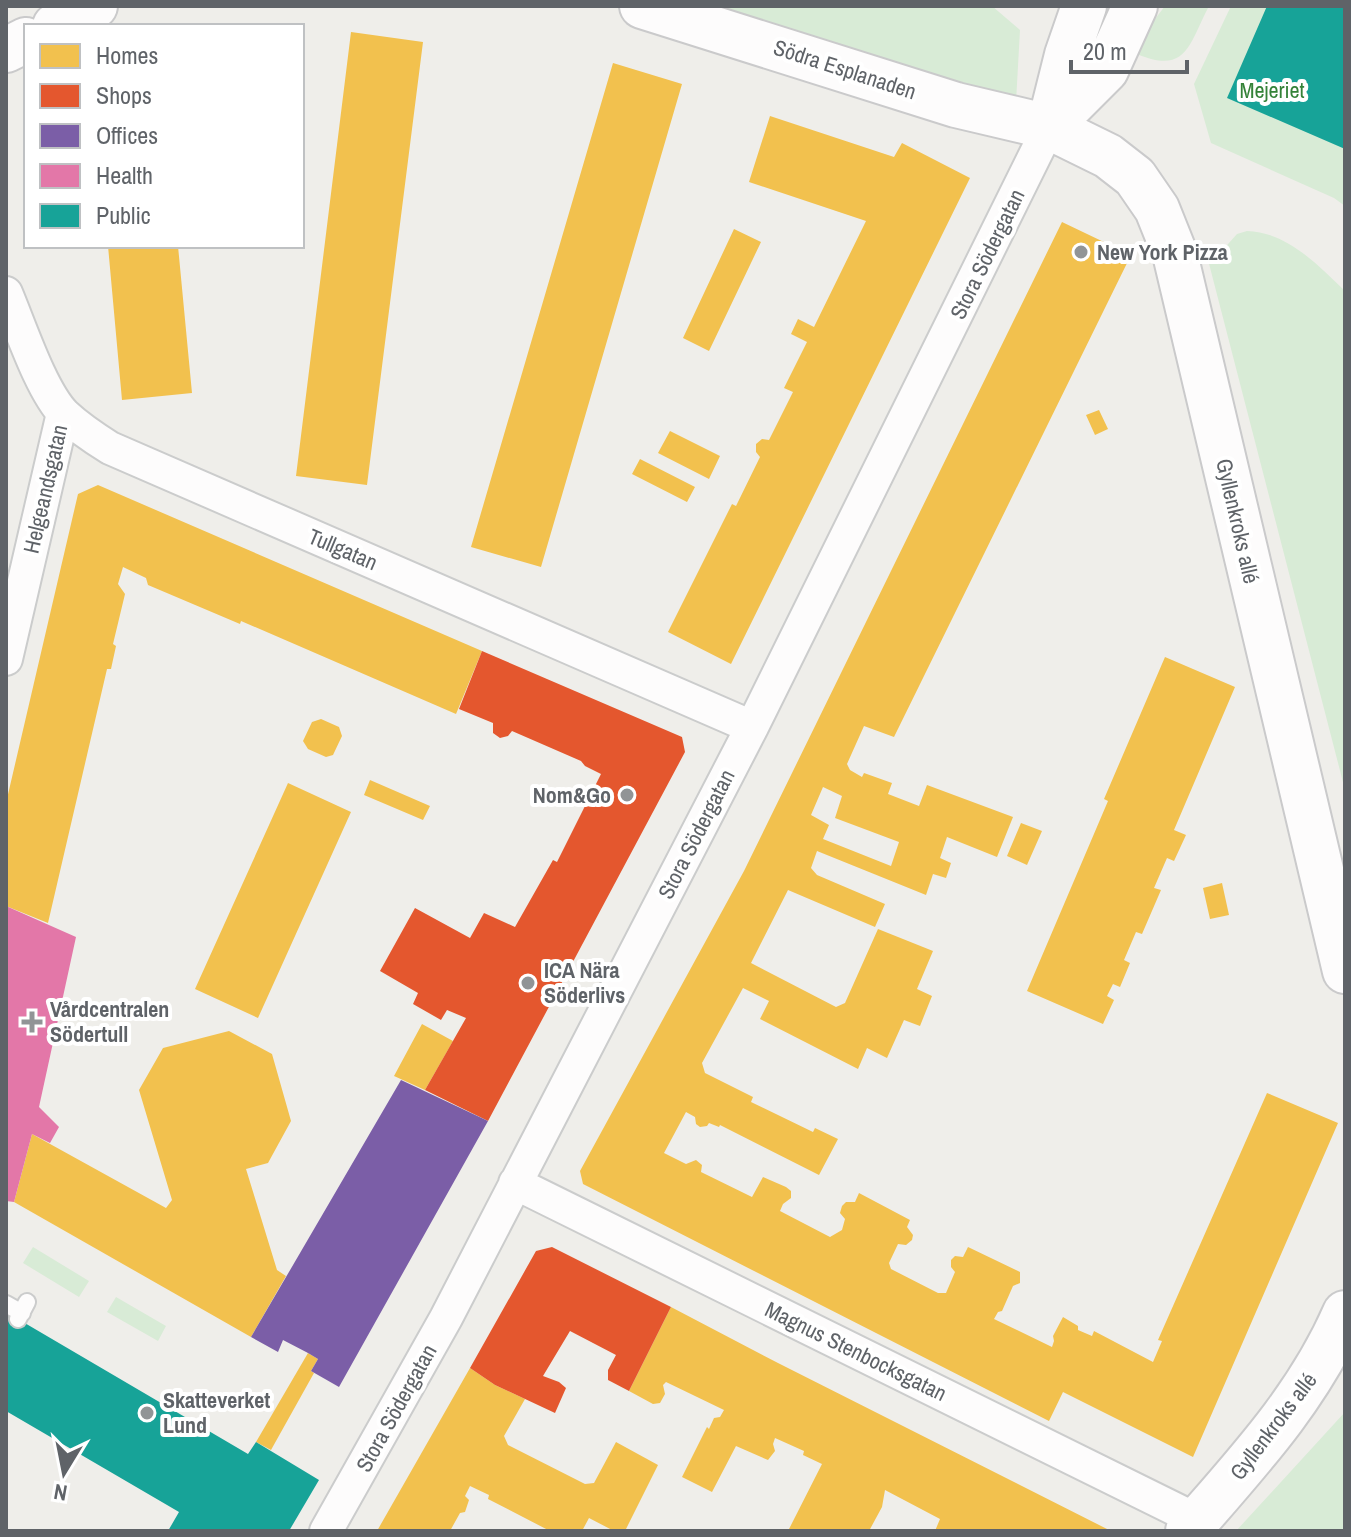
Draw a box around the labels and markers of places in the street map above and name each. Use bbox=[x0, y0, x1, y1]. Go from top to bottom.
place label: New York Pizza bbox=[1097, 237, 1228, 267]
marker: New York Pizza bbox=[1072, 243, 1090, 261]
place label: Nom&Go bbox=[533, 780, 611, 810]
marker: Nom&Go bbox=[618, 786, 636, 804]
place label: ICA Nära Söderlivs bbox=[544, 955, 625, 1010]
marker: ICA Nära Söderlivs bbox=[519, 974, 537, 992]
place label: Vårdcentralen Södertull bbox=[50, 994, 169, 1049]
marker: Vårdcentralen Södertull bbox=[21, 1011, 43, 1033]
place label: Skatteverket Lund bbox=[163, 1385, 270, 1440]
marker: Skatteverket Lund bbox=[138, 1404, 156, 1422]

